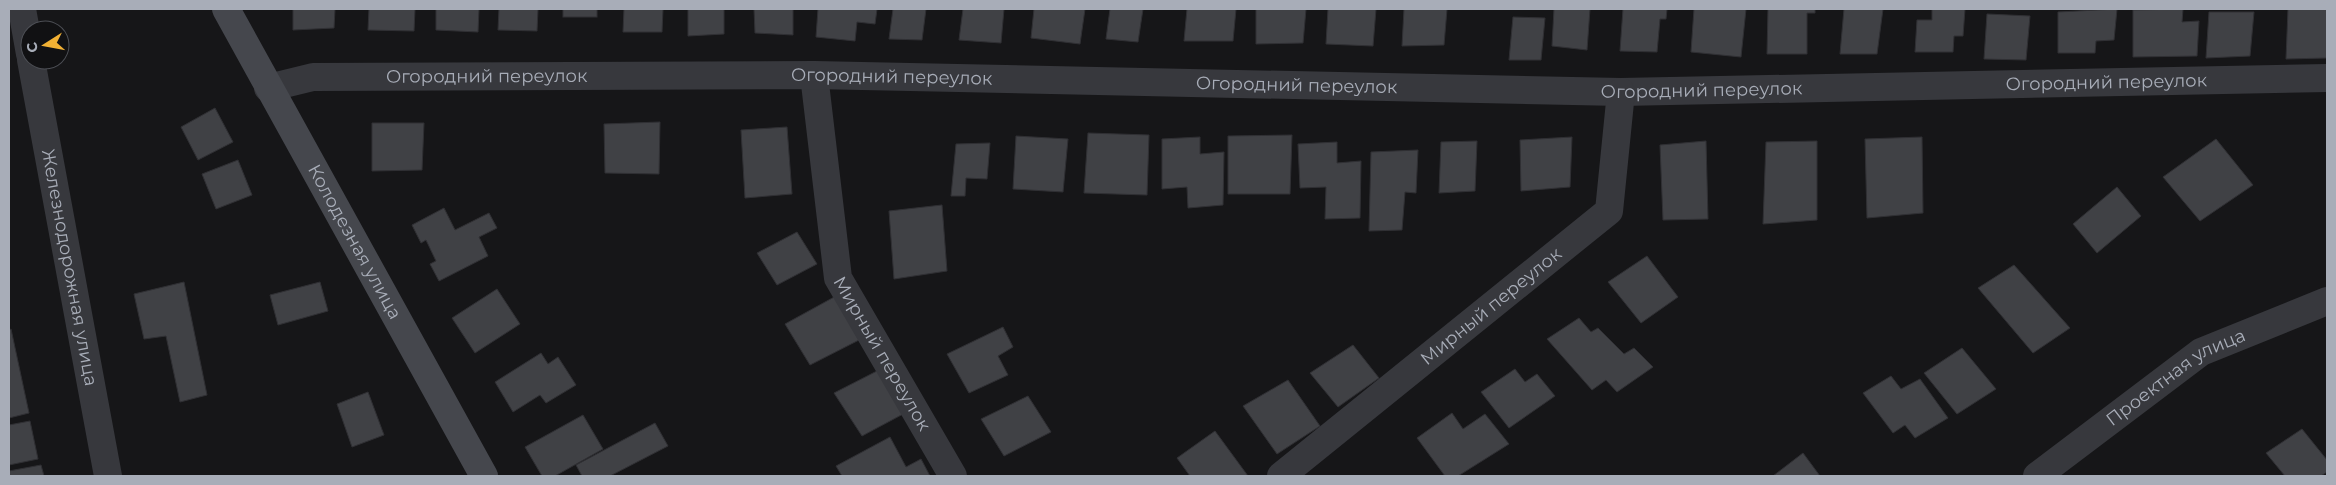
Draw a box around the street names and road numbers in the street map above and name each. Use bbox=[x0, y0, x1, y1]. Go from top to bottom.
street label: Огородний переулок bbox=[791, 64, 993, 90]
street label: Огородний переулок bbox=[386, 65, 588, 88]
street label: Огородний переулок bbox=[2005, 69, 2208, 95]
street label: Огородний переулок bbox=[1196, 72, 1398, 98]
street label: Огородний переулок bbox=[1600, 77, 1803, 103]
street label: Железнодорожная улица bbox=[37, 147, 102, 388]
street label: Колодезная улица bbox=[303, 161, 406, 323]
street label: Мирный переулок bbox=[1416, 242, 1566, 370]
street label: Мирный переулок bbox=[829, 273, 936, 435]
street label: Проектная улица bbox=[2102, 324, 2249, 431]

